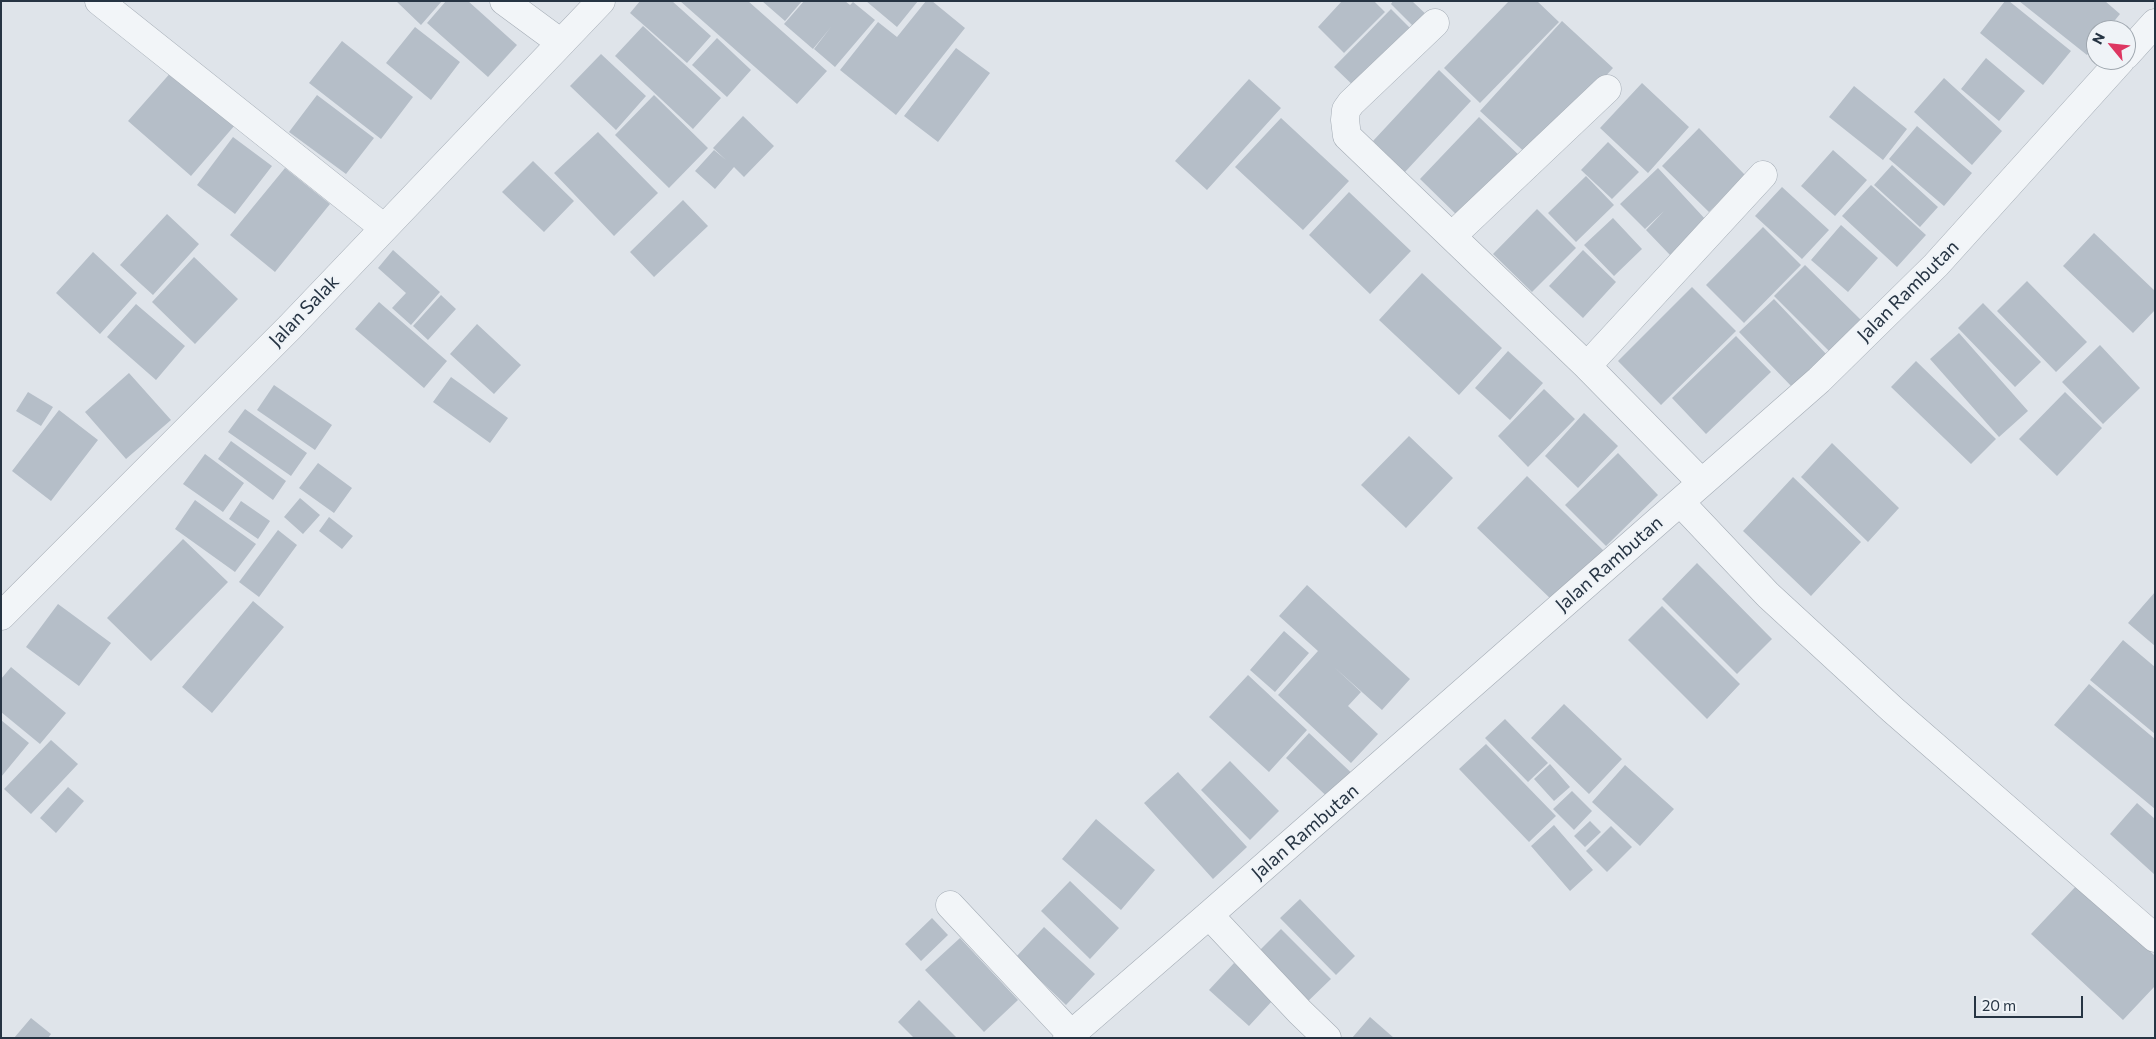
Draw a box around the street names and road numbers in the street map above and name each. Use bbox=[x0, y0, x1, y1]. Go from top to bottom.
street label: Jalan Rambutan bbox=[1852, 235, 1964, 347]
street label: Jalan Salak bbox=[264, 270, 344, 352]
street label: Jalan Rambutan bbox=[1551, 511, 1667, 617]
street label: Jalan Rambutan bbox=[1247, 779, 1363, 885]

